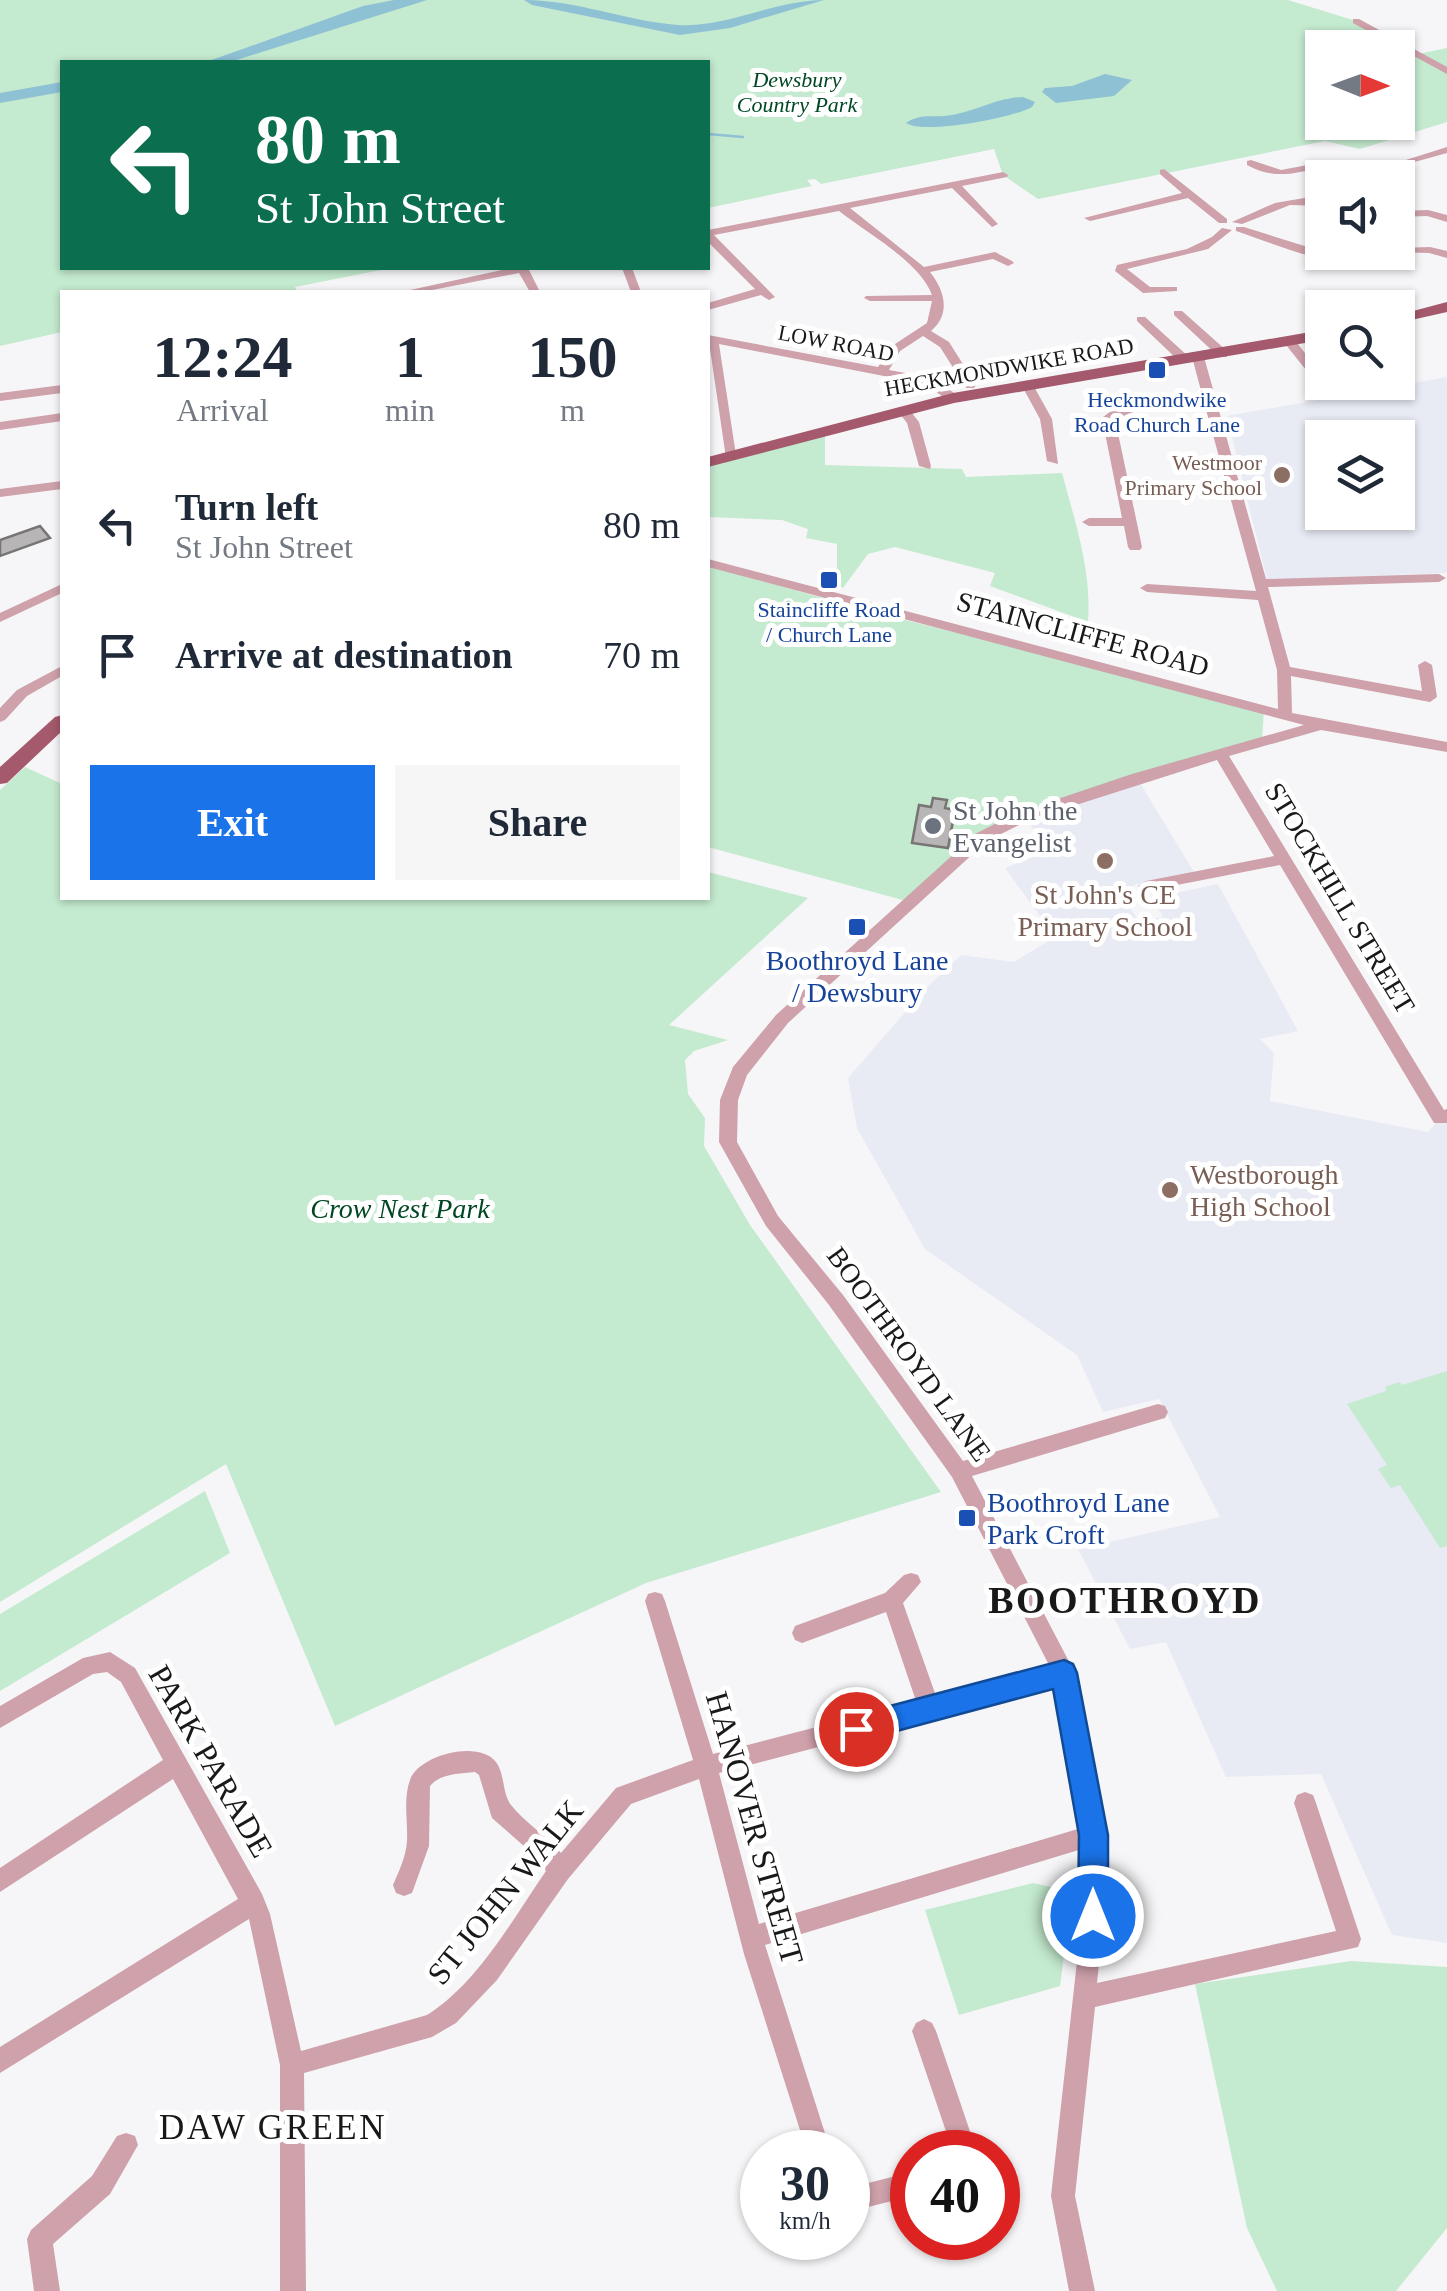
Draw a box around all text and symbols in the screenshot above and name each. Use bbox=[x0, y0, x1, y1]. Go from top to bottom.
north arrow bbox=[1305, 30, 1415, 140]
map controls bbox=[1305, 30, 1415, 530]
park label: Dewsbury Country Park bbox=[737, 67, 858, 117]
icon: left bbox=[90, 100, 220, 230]
text: 80 m bbox=[255, 101, 401, 178]
button: sound bbox=[1305, 160, 1415, 270]
text: St John Street bbox=[255, 183, 505, 233]
button: search bbox=[1305, 290, 1415, 400]
street label: LOW ROAD bbox=[776, 320, 896, 366]
text: 12:24 bbox=[153, 324, 293, 390]
text: 1 bbox=[395, 324, 425, 390]
text: 150 bbox=[527, 324, 617, 390]
street label: HECKMONDWIKE ROAD bbox=[883, 333, 1135, 401]
marker: Heckmondwike Road Church Lane bbox=[1146, 359, 1168, 381]
place label: Heckmondwike Road Church Lane bbox=[1074, 387, 1240, 437]
text: Arrival bbox=[176, 392, 269, 428]
text: min bbox=[385, 392, 435, 428]
text: m bbox=[560, 392, 585, 428]
button: layers bbox=[1305, 420, 1415, 530]
place label: Westmoor Primary School bbox=[1125, 450, 1263, 500]
marker: Westmoor Primary School bbox=[1271, 464, 1293, 486]
text: Turn left bbox=[175, 486, 318, 528]
icon: left bbox=[90, 498, 145, 553]
text: 80 m bbox=[603, 504, 680, 546]
text: St John Street bbox=[175, 529, 353, 565]
marker: Staincliffe Road / Church Lane bbox=[818, 569, 840, 591]
street label: STAINCLIFFE ROAD bbox=[953, 585, 1213, 683]
place label: Staincliffe Road / Church Lane bbox=[757, 597, 901, 647]
icon: arrive bbox=[90, 628, 145, 683]
text: Arrive at destination bbox=[175, 634, 513, 676]
text: 70 m bbox=[603, 634, 680, 676]
button: Exit bbox=[90, 765, 375, 880]
button: Share bbox=[395, 765, 680, 880]
street label: STOCKHILL STREET bbox=[1259, 777, 1421, 1019]
place label: St John the Evangelist bbox=[953, 795, 1077, 858]
marker: St John the Evangelist bbox=[922, 815, 944, 837]
marker: St John's CE Primary School bbox=[1094, 850, 1116, 872]
place label: St John's CE Primary School bbox=[1018, 879, 1193, 942]
marker: Boothroyd Lane / Dewsbury bbox=[846, 916, 868, 938]
place label: Boothroyd Lane / Dewsbury bbox=[766, 945, 948, 1008]
place label: Westborough High School bbox=[1190, 1159, 1339, 1222]
marker: Westborough High School bbox=[1159, 1179, 1181, 1201]
park label: Crow Nest Park bbox=[310, 1193, 490, 1224]
street label: BOOTHROYD LANE bbox=[821, 1241, 997, 1467]
place label: Boothroyd Lane Park Croft bbox=[987, 1487, 1170, 1550]
marker: Boothroyd Lane Park Croft bbox=[956, 1507, 978, 1529]
district label: BOOTHROYD bbox=[988, 1579, 1262, 1621]
street label: PARK PARADE bbox=[142, 1659, 280, 1863]
pin bbox=[814, 1687, 899, 1772]
street label: HANOVER STREET bbox=[699, 1688, 811, 1969]
icon: arrive bbox=[829, 1702, 884, 1757]
street label: ST JOHN WALK bbox=[420, 1793, 590, 1991]
position arrow bbox=[1041, 1864, 1145, 1968]
district label: DAW GREEN bbox=[159, 2108, 387, 2147]
speed limit sign: 40 bbox=[890, 2130, 1020, 2260]
text: 30 bbox=[780, 2155, 830, 2211]
text: km/h bbox=[779, 2207, 831, 2234]

